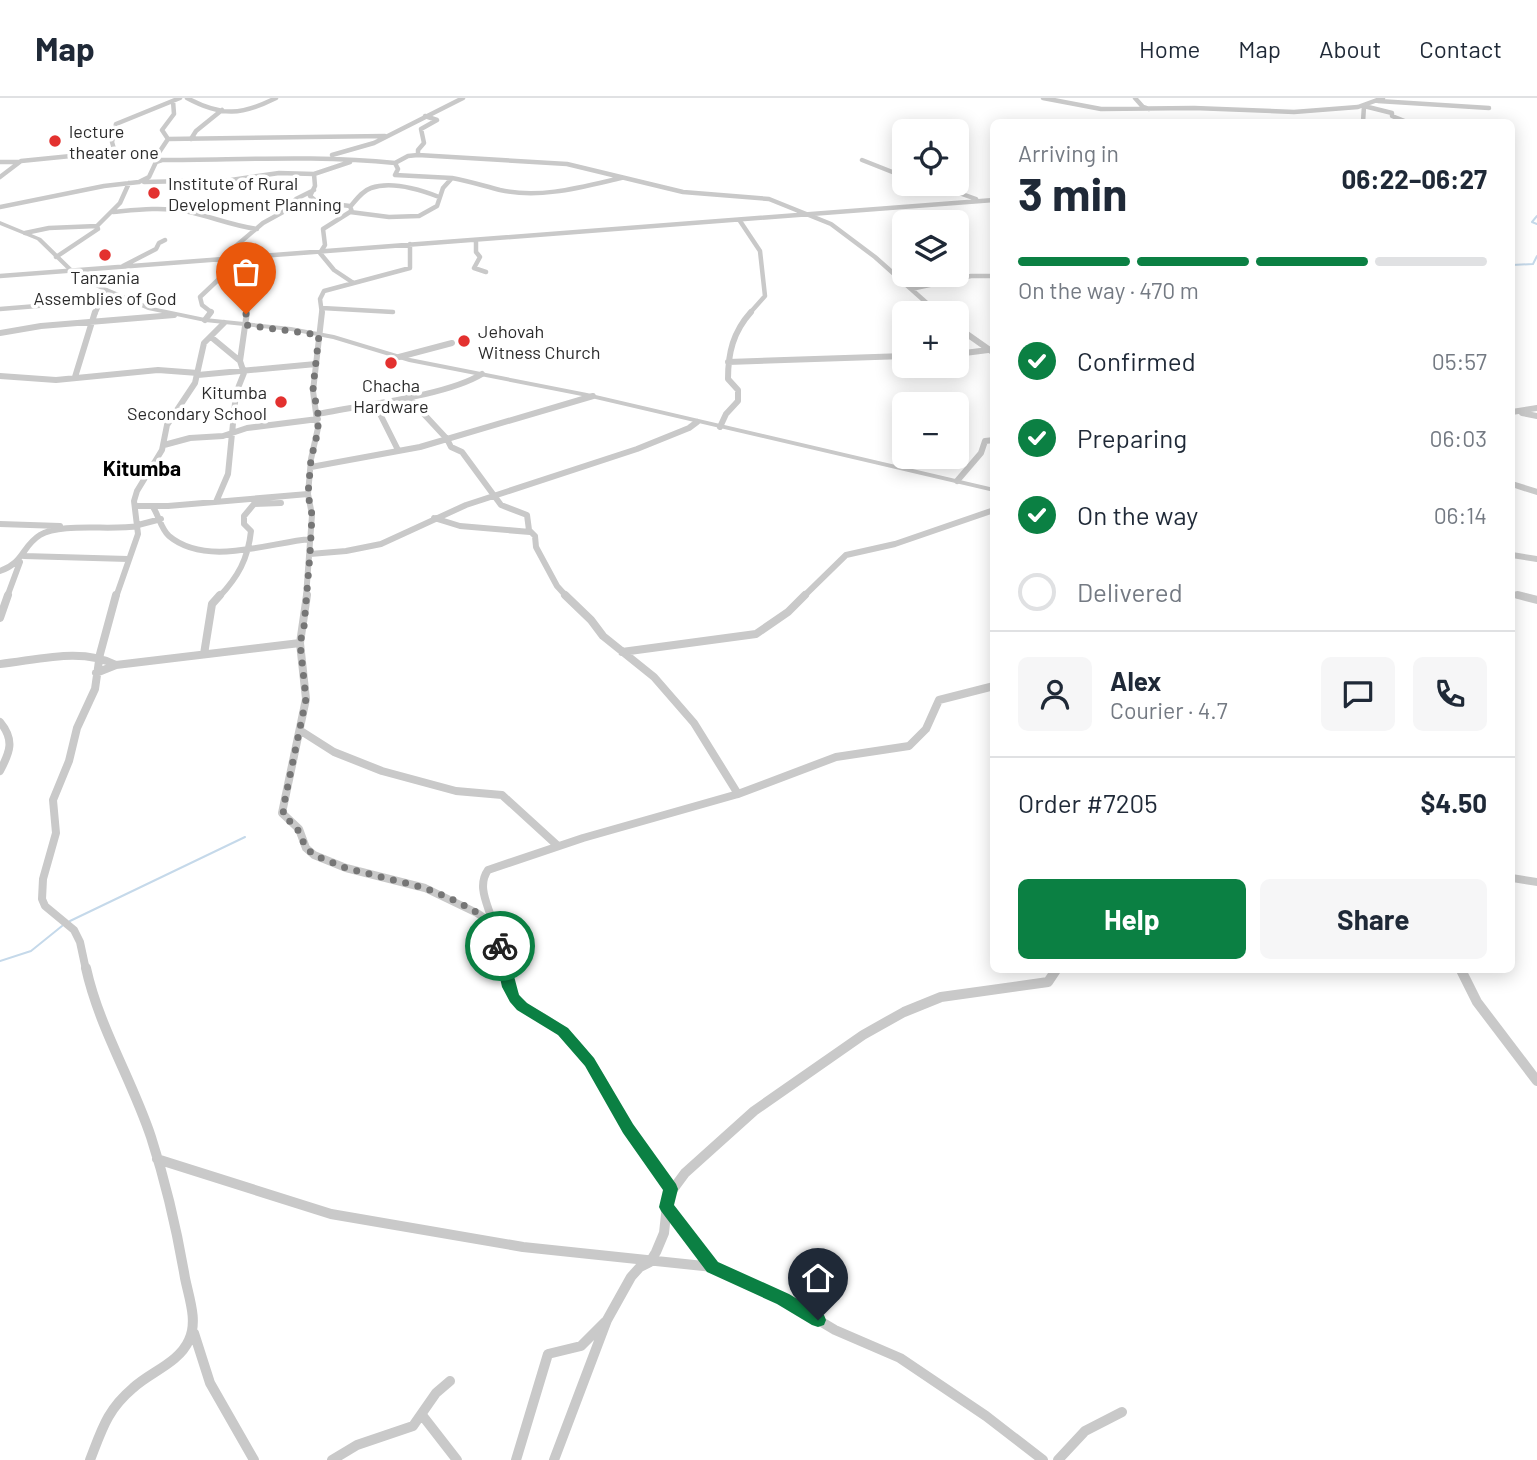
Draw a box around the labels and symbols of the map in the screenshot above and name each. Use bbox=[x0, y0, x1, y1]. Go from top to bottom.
place label: lecture theater one bbox=[69, 120, 159, 163]
marker: lecture theater one bbox=[47, 133, 63, 149]
place label: Institute of Rural Development Planning bbox=[168, 172, 342, 215]
marker: Institute of Rural Development Planning bbox=[146, 185, 162, 201]
pin bbox=[216, 242, 276, 314]
marker: Tanzania Assemblies of God bbox=[97, 247, 113, 263]
place label: Tanzania Assemblies of God bbox=[33, 266, 177, 309]
place label: Jehovah Witness Church bbox=[478, 320, 600, 363]
marker: Jehovah Witness Church bbox=[456, 333, 472, 349]
marker: Chacha Hardware bbox=[383, 355, 399, 371]
place label: Chacha Hardware bbox=[353, 374, 429, 417]
place label: Kitumba Secondary School bbox=[127, 381, 267, 424]
marker: Kitumba Secondary School bbox=[273, 394, 289, 410]
district label: Kitumba bbox=[103, 455, 181, 480]
courier bbox=[465, 911, 535, 981]
pin bbox=[788, 1248, 848, 1320]

